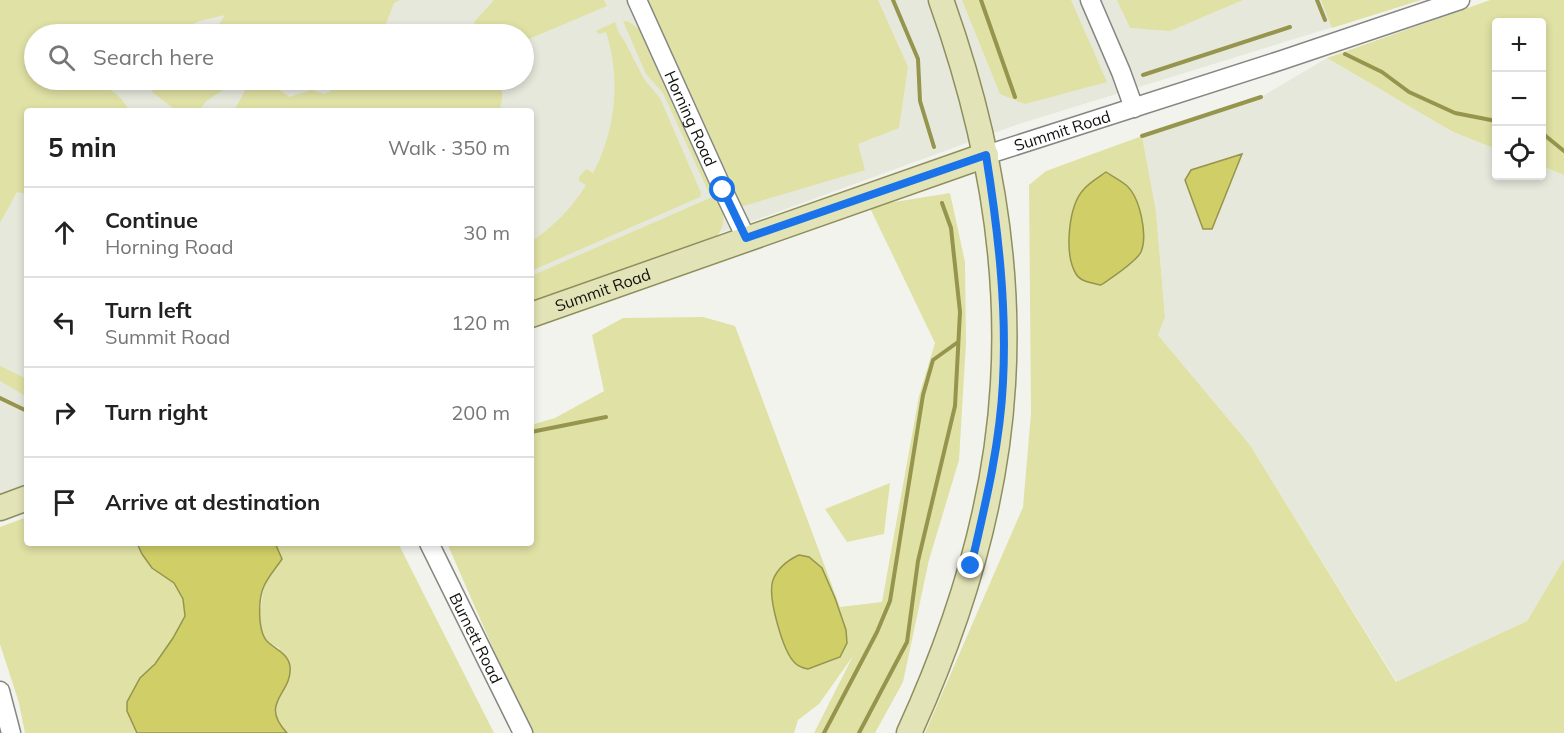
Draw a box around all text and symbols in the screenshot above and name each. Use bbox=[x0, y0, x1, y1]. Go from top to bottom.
map controls bbox=[1492, 18, 1546, 180]
button: + bbox=[1492, 18, 1546, 72]
search box bbox=[24, 24, 534, 90]
icon: search bbox=[45, 41, 78, 74]
text: Search here bbox=[93, 43, 214, 71]
street label: Horning Road bbox=[660, 67, 721, 169]
button: − bbox=[1492, 72, 1546, 126]
street label: Summit Road bbox=[1011, 106, 1113, 155]
button: locate bbox=[1492, 126, 1546, 180]
text: 5 min bbox=[48, 131, 117, 164]
text: Walk · 350 m bbox=[388, 135, 510, 160]
route start bbox=[709, 176, 735, 202]
text: Continue bbox=[105, 206, 198, 234]
icon: ahead bbox=[48, 216, 81, 249]
text: 30 m bbox=[463, 220, 510, 245]
text: Horning Road bbox=[105, 234, 234, 259]
street label: Summit Road bbox=[552, 264, 653, 316]
text: Turn left bbox=[105, 296, 192, 324]
icon: left bbox=[48, 306, 81, 339]
text: 120 m bbox=[451, 310, 510, 335]
text: Summit Road bbox=[105, 324, 230, 349]
icon: right bbox=[48, 396, 81, 429]
text: Turn right bbox=[105, 398, 208, 426]
text: 200 m bbox=[451, 400, 510, 425]
icon: arrive bbox=[48, 486, 81, 519]
text: Arrive at destination bbox=[105, 488, 320, 516]
route end bbox=[957, 552, 983, 578]
street label: Burnett Road bbox=[445, 589, 507, 687]

